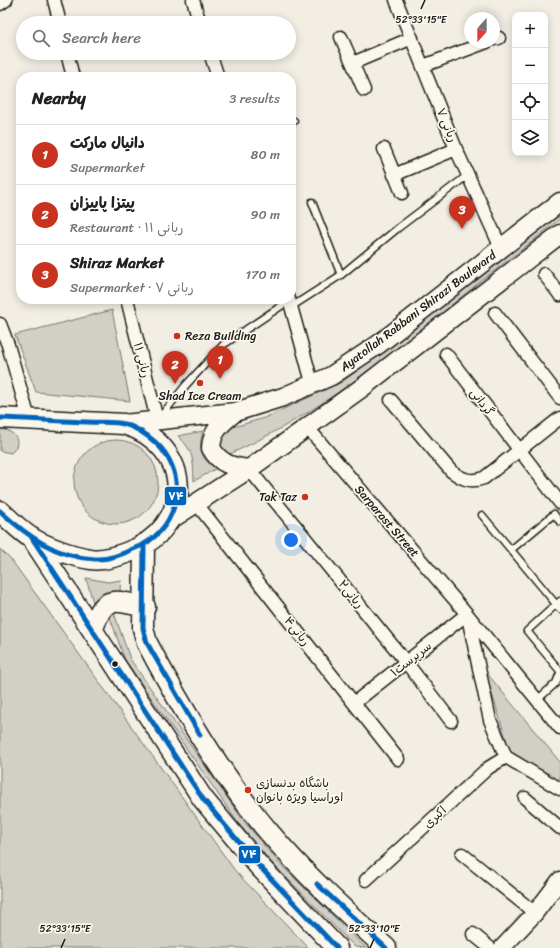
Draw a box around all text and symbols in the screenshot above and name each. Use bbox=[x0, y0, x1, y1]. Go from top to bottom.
text: 52°33'15"E bbox=[396, 11, 448, 29]
north arrow bbox=[464, 12, 500, 48]
map controls bbox=[512, 12, 548, 156]
button: + bbox=[512, 12, 548, 48]
search box bbox=[16, 16, 296, 60]
text: Search here bbox=[62, 25, 141, 51]
icon: search bbox=[30, 27, 52, 49]
button: − bbox=[512, 48, 548, 84]
text: Nearby bbox=[32, 83, 86, 113]
button: locate bbox=[512, 84, 548, 120]
text: 3 results bbox=[229, 87, 280, 110]
street label: ربانی ۷ bbox=[430, 104, 464, 146]
button: layers bbox=[512, 120, 548, 156]
text: دانیال مارکت bbox=[70, 130, 145, 156]
text: 1 bbox=[42, 143, 48, 166]
text: 80 m bbox=[251, 143, 280, 166]
text: Supermarket bbox=[70, 156, 145, 179]
text: پیتزا پاییزان bbox=[70, 190, 135, 216]
pin: 3 bbox=[449, 196, 475, 229]
text: 2 bbox=[41, 203, 49, 226]
text: 90 m bbox=[250, 203, 280, 226]
text: Restaurant · ربانی ۱۱ bbox=[70, 216, 183, 239]
street label: Ayatollah Rabbani Shirazi Boulevard bbox=[334, 244, 502, 378]
text: Shiraz Market bbox=[70, 250, 164, 276]
text: 3 bbox=[41, 263, 49, 286]
text: 170 m bbox=[245, 263, 280, 286]
text: Supermarket · ربانی ۷ bbox=[70, 276, 194, 299]
place label: Reza Building bbox=[185, 325, 256, 347]
marker: Reza Building bbox=[172, 331, 182, 341]
street label: ربانی ۱۱ bbox=[127, 340, 157, 380]
pin: 1 bbox=[207, 346, 233, 379]
pin: 2 bbox=[162, 351, 188, 384]
marker: Shad Ice Cream bbox=[195, 378, 205, 388]
street label: گردانی bbox=[464, 383, 500, 421]
place label: Shad Ice Cream bbox=[159, 385, 241, 407]
street label: Sarparast Street bbox=[349, 480, 425, 562]
line badge: ۷۴ bbox=[164, 486, 187, 506]
place label: Tak Taz bbox=[259, 486, 297, 508]
text: ۷۴ bbox=[168, 487, 184, 506]
marker: Tak Taz bbox=[300, 492, 310, 502]
your location bbox=[281, 530, 301, 550]
street label: ربانی۲ bbox=[332, 575, 370, 613]
street label: ربانی۴ bbox=[278, 611, 316, 651]
street label: سرپرست۱ bbox=[385, 636, 437, 682]
unlabelled marker bbox=[110, 659, 120, 669]
place label: باشگاه بدنسازی اوراسیا ویژه بانوان bbox=[256, 772, 343, 808]
marker: باشگاه بدنسازی اوراسیا ویژه بانوان bbox=[243, 785, 253, 795]
street label: اکبری bbox=[418, 800, 452, 834]
line badge: ۷۴ bbox=[238, 845, 261, 864]
text: ۷۴ bbox=[241, 845, 257, 864]
text: 52°33'15"E bbox=[40, 920, 92, 938]
text: 52°33'10"E bbox=[348, 920, 401, 938]

